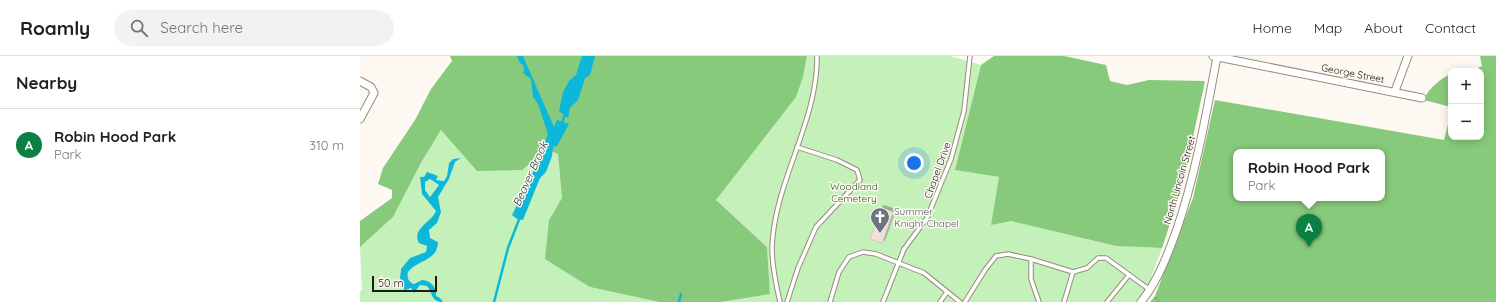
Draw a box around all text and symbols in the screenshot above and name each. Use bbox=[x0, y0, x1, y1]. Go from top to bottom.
search box bbox=[114, 10, 394, 46]
text: Roamly bbox=[20, 16, 90, 40]
icon: search bbox=[128, 17, 150, 39]
text: Search here bbox=[160, 18, 243, 37]
text: Home bbox=[1253, 19, 1292, 37]
text: Map bbox=[1314, 19, 1342, 37]
text: About bbox=[1364, 19, 1403, 37]
text: Contact bbox=[1425, 19, 1476, 37]
street label: George Street bbox=[1320, 61, 1386, 86]
map controls bbox=[1448, 68, 1484, 140]
button: + bbox=[1448, 68, 1484, 104]
text: Nearby bbox=[16, 72, 77, 93]
button: − bbox=[1448, 104, 1484, 140]
text: Robin Hood Park bbox=[54, 127, 176, 146]
street label: North Lincoln Street bbox=[1161, 134, 1199, 226]
text: A bbox=[25, 137, 33, 153]
text: 310 m bbox=[309, 137, 344, 153]
water label: Beaver Brook bbox=[509, 138, 551, 209]
street label: Chapel Drive bbox=[921, 140, 954, 200]
text: Park bbox=[54, 146, 82, 162]
popup bbox=[1233, 149, 1385, 201]
your location bbox=[904, 153, 924, 173]
text: Robin Hood Park bbox=[1248, 158, 1370, 177]
text: Park bbox=[1248, 177, 1275, 193]
park label: Woodland Cemetery bbox=[830, 180, 878, 205]
place label: Summer Knight Chapel bbox=[894, 205, 959, 230]
church icon: Summer Knight Chapel bbox=[869, 206, 891, 234]
pin: A bbox=[1296, 214, 1322, 247]
scale bar bbox=[372, 274, 437, 293]
text: 50 m bbox=[378, 276, 404, 290]

